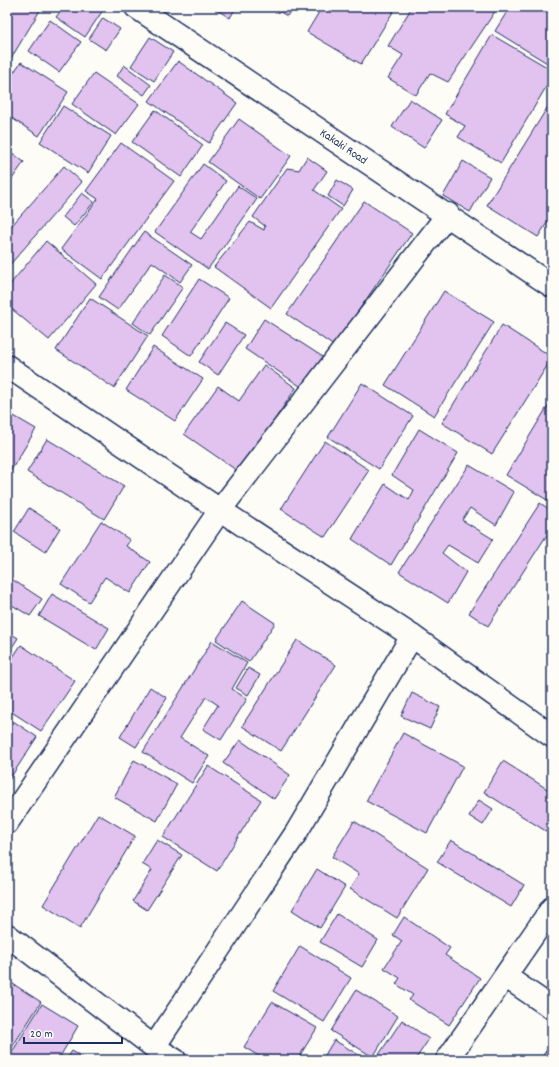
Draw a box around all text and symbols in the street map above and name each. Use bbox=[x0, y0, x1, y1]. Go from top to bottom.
street label: Kakaki Road bbox=[316, 125, 370, 169]
scale bar bbox=[24, 1019, 122, 1045]
text: 20 m bbox=[30, 1026, 53, 1043]

